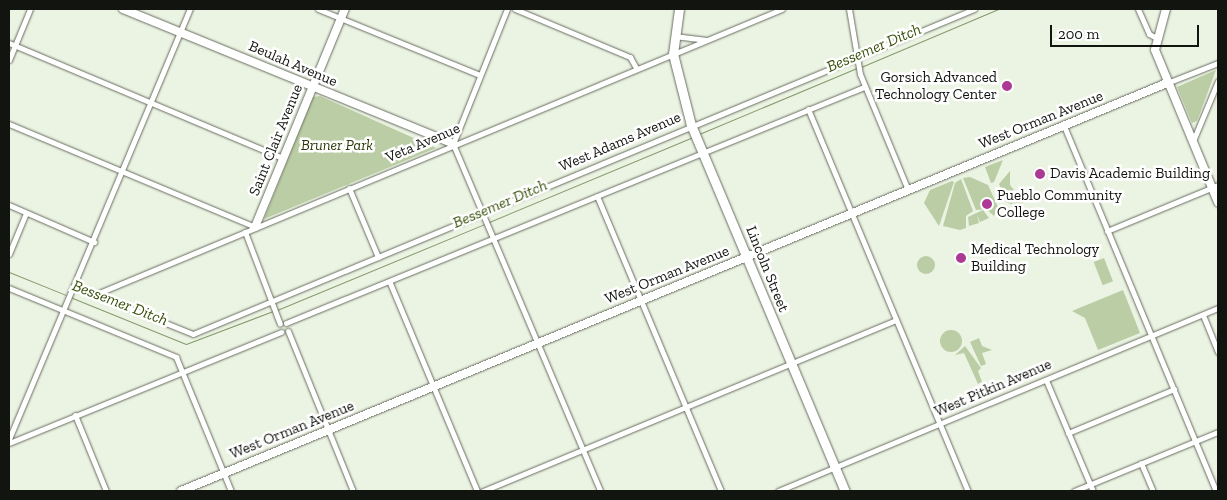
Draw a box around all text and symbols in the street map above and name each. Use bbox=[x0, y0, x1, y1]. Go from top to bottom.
scale bar bbox=[1052, 15, 1201, 47]
water label: Bessemer Ditch bbox=[824, 19, 924, 77]
text: 200 m bbox=[1058, 25, 1099, 43]
street label: Beulah Avenue bbox=[246, 37, 340, 91]
place label: Gorsich Advanced Technology Center bbox=[875, 68, 997, 103]
marker: Gorsich Advanced Technology Center bbox=[1001, 80, 1013, 92]
street label: Saint Clair Avenue bbox=[245, 81, 307, 199]
street label: West Orman Avenue bbox=[976, 87, 1106, 153]
street label: West Adams Avenue bbox=[556, 108, 684, 176]
street label: Veta Avenue bbox=[383, 119, 463, 167]
park label: Bruner Park bbox=[301, 137, 373, 155]
place label: Davis Academic Building bbox=[1050, 165, 1211, 183]
marker: Davis Academic Building bbox=[1034, 168, 1046, 180]
water label: Bessemer Ditch bbox=[450, 175, 550, 233]
place label: Pueblo Community College bbox=[997, 186, 1122, 221]
marker: Pueblo Community College bbox=[981, 198, 993, 210]
street label: Lincoln Street bbox=[742, 223, 792, 315]
place label: Medical Technology Building bbox=[971, 240, 1100, 275]
street label: West Orman Avenue bbox=[602, 242, 732, 308]
marker: Medical Technology Building bbox=[955, 252, 967, 264]
water label: Bessemer Ditch bbox=[69, 276, 171, 330]
street label: West Pitkin Avenue bbox=[932, 355, 1054, 421]
street label: West Orman Avenue bbox=[227, 397, 357, 463]

